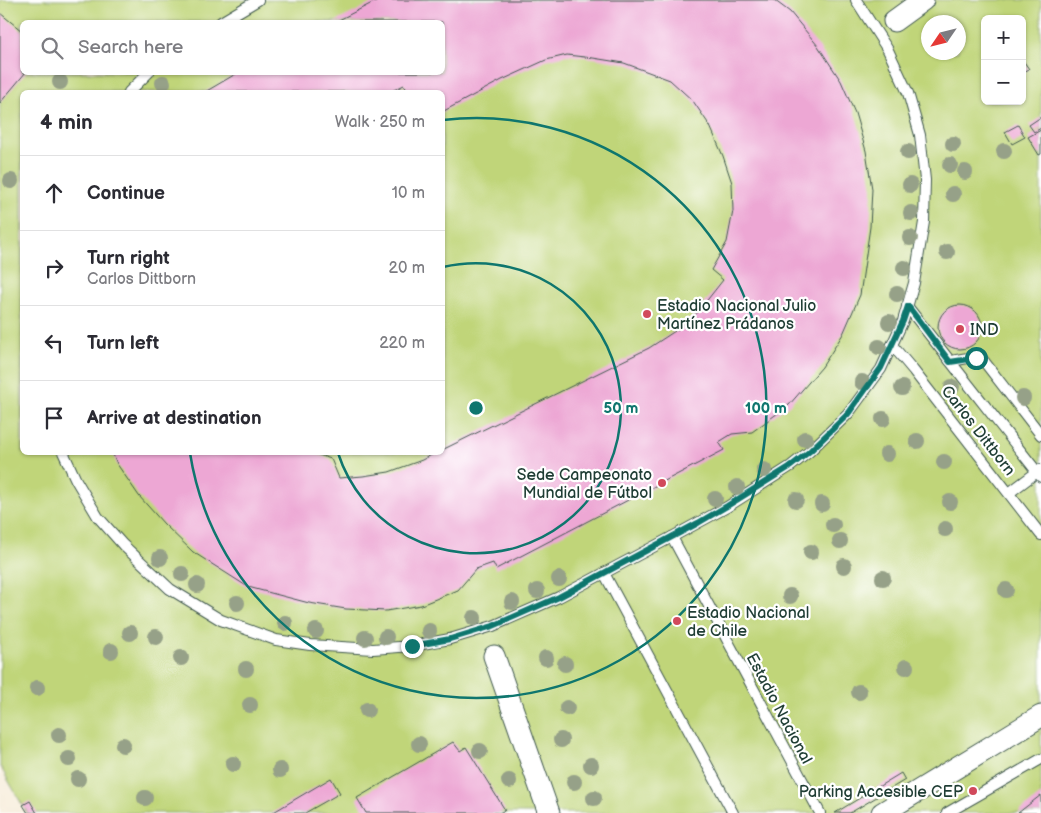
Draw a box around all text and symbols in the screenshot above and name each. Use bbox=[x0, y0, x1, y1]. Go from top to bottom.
north arrow bbox=[921, 15, 966, 60]
map controls bbox=[981, 15, 1026, 105]
button: + bbox=[981, 15, 1026, 60]
search box bbox=[20, 20, 445, 75]
icon: search bbox=[38, 34, 66, 62]
text: Search here bbox=[78, 36, 183, 59]
button: − bbox=[981, 60, 1026, 105]
text: 4 min bbox=[40, 110, 93, 135]
text: Walk · 250 m bbox=[335, 113, 425, 132]
icon: ahead bbox=[40, 179, 68, 207]
text: Continue bbox=[87, 182, 165, 205]
text: 10 m bbox=[392, 184, 425, 203]
text: Turn right bbox=[87, 247, 170, 270]
icon: right bbox=[40, 254, 68, 282]
text: 20 m bbox=[389, 259, 425, 278]
text: Carlos Dittborn bbox=[87, 270, 196, 289]
place label: Estadio Nacional Julio Martínez Prádanos bbox=[657, 297, 816, 334]
marker: Estadio Nacional Julio Martínez Prádanos bbox=[641, 308, 653, 320]
place label: IND bbox=[970, 321, 999, 340]
marker: IND bbox=[954, 323, 966, 335]
icon: left bbox=[40, 329, 68, 357]
text: Turn left bbox=[87, 332, 159, 355]
text: 220 m bbox=[379, 334, 425, 353]
route start bbox=[965, 347, 988, 370]
street label: Carlos Dittborn bbox=[937, 382, 1019, 480]
centre of rings bbox=[467, 399, 485, 417]
text: 50 m bbox=[604, 399, 639, 418]
text: 100 m bbox=[745, 399, 787, 418]
icon: arrive bbox=[40, 404, 68, 432]
text: Arrive at destination bbox=[87, 407, 262, 430]
place label: Sede Campeonato Mundial de Fútbol bbox=[517, 466, 652, 503]
marker: Sede Campeonato Mundial de Fútbol bbox=[656, 477, 668, 489]
place label: Estadio Nacional de Chile bbox=[687, 604, 809, 641]
marker: Estadio Nacional de Chile bbox=[671, 615, 683, 627]
route end bbox=[401, 635, 424, 658]
street label: Estadio Nacional bbox=[742, 650, 816, 767]
place label: Parking Accesible CEP bbox=[799, 783, 963, 802]
marker: Parking Accesible CEP bbox=[967, 785, 979, 797]

